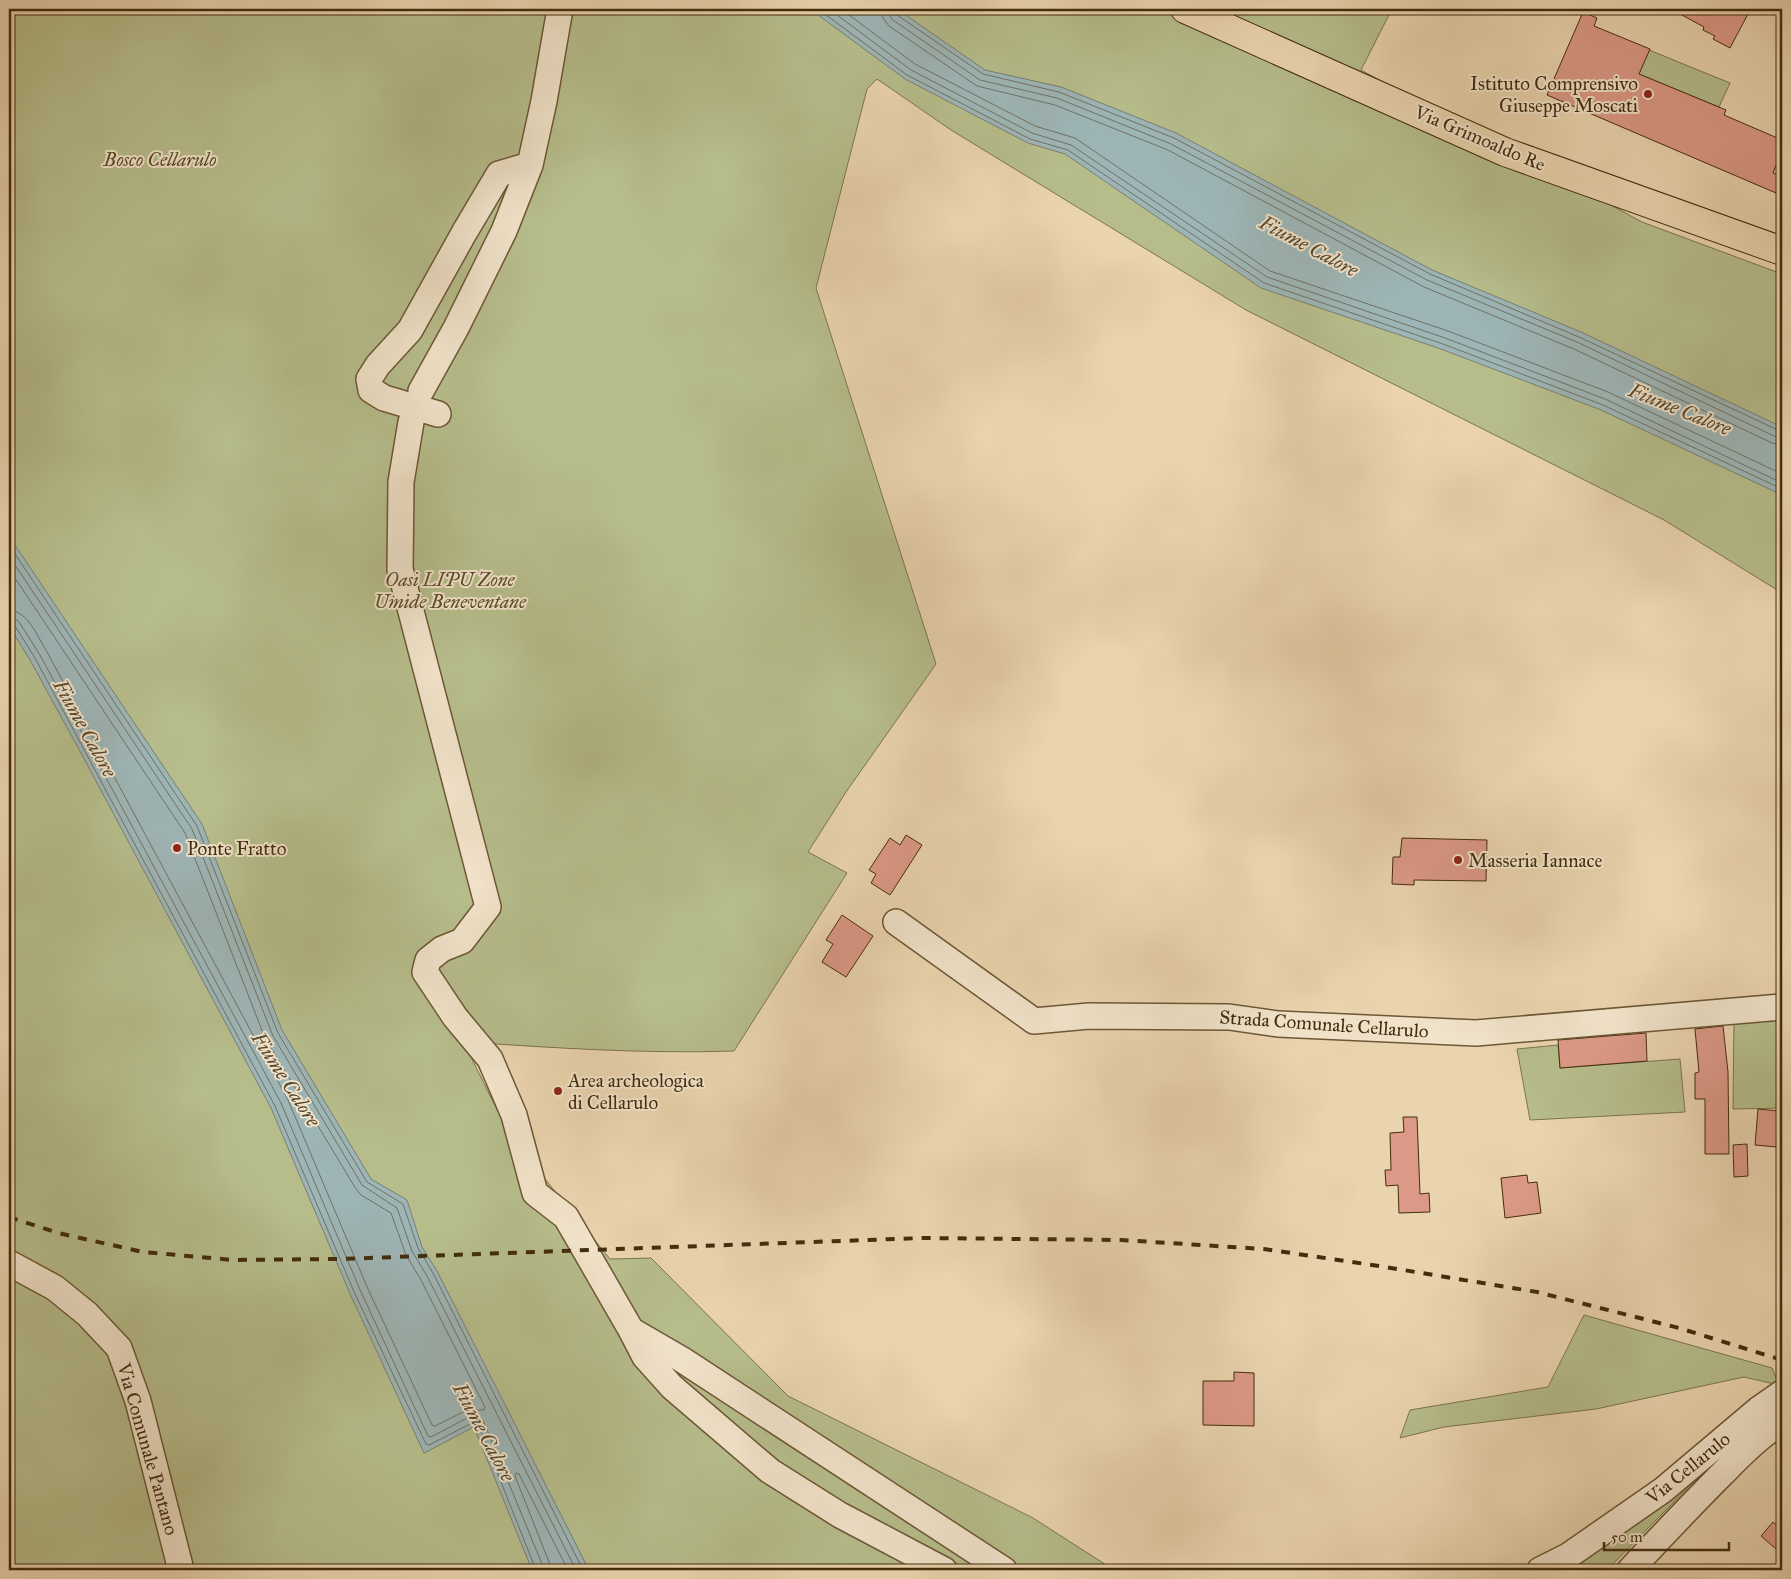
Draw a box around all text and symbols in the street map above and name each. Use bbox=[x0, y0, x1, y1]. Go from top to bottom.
place label: Istituto Comprensivo Giuseppe Moscati bbox=[1470, 72, 1638, 117]
marker: Istituto Comprensivo Giuseppe Moscati bbox=[1642, 88, 1654, 100]
street label: Via Grimoaldo Re bbox=[1410, 100, 1549, 176]
park label: Bosco Cellarulo bbox=[103, 148, 216, 171]
water label: Fiume Calore bbox=[1255, 210, 1363, 282]
water label: Fiume Calore bbox=[1624, 377, 1735, 441]
park label: Oasi LIPU Zone Umide Beneventane bbox=[374, 568, 527, 613]
water label: Fiume Calore bbox=[48, 674, 122, 782]
place label: Ponte Fratto bbox=[187, 837, 287, 860]
marker: Ponte Fratto bbox=[171, 842, 183, 854]
place label: Masseria Iannace bbox=[1468, 849, 1602, 872]
marker: Masseria Iannace bbox=[1452, 854, 1464, 866]
street label: Strada Comunale Cellarulo bbox=[1219, 1005, 1430, 1043]
water label: Fiume Calore bbox=[246, 1026, 326, 1131]
place label: Area archeologica di Cellarulo bbox=[567, 1069, 705, 1114]
marker: Area archeologica di Cellarulo bbox=[552, 1085, 564, 1097]
street label: Via Comunale Pantano bbox=[112, 1359, 184, 1538]
water label: Fiume Calore bbox=[448, 1378, 520, 1486]
street label: Via Cellarulo bbox=[1640, 1427, 1735, 1510]
scale bar bbox=[1604, 1519, 1728, 1551]
text: 50 m bbox=[1611, 1528, 1643, 1546]

